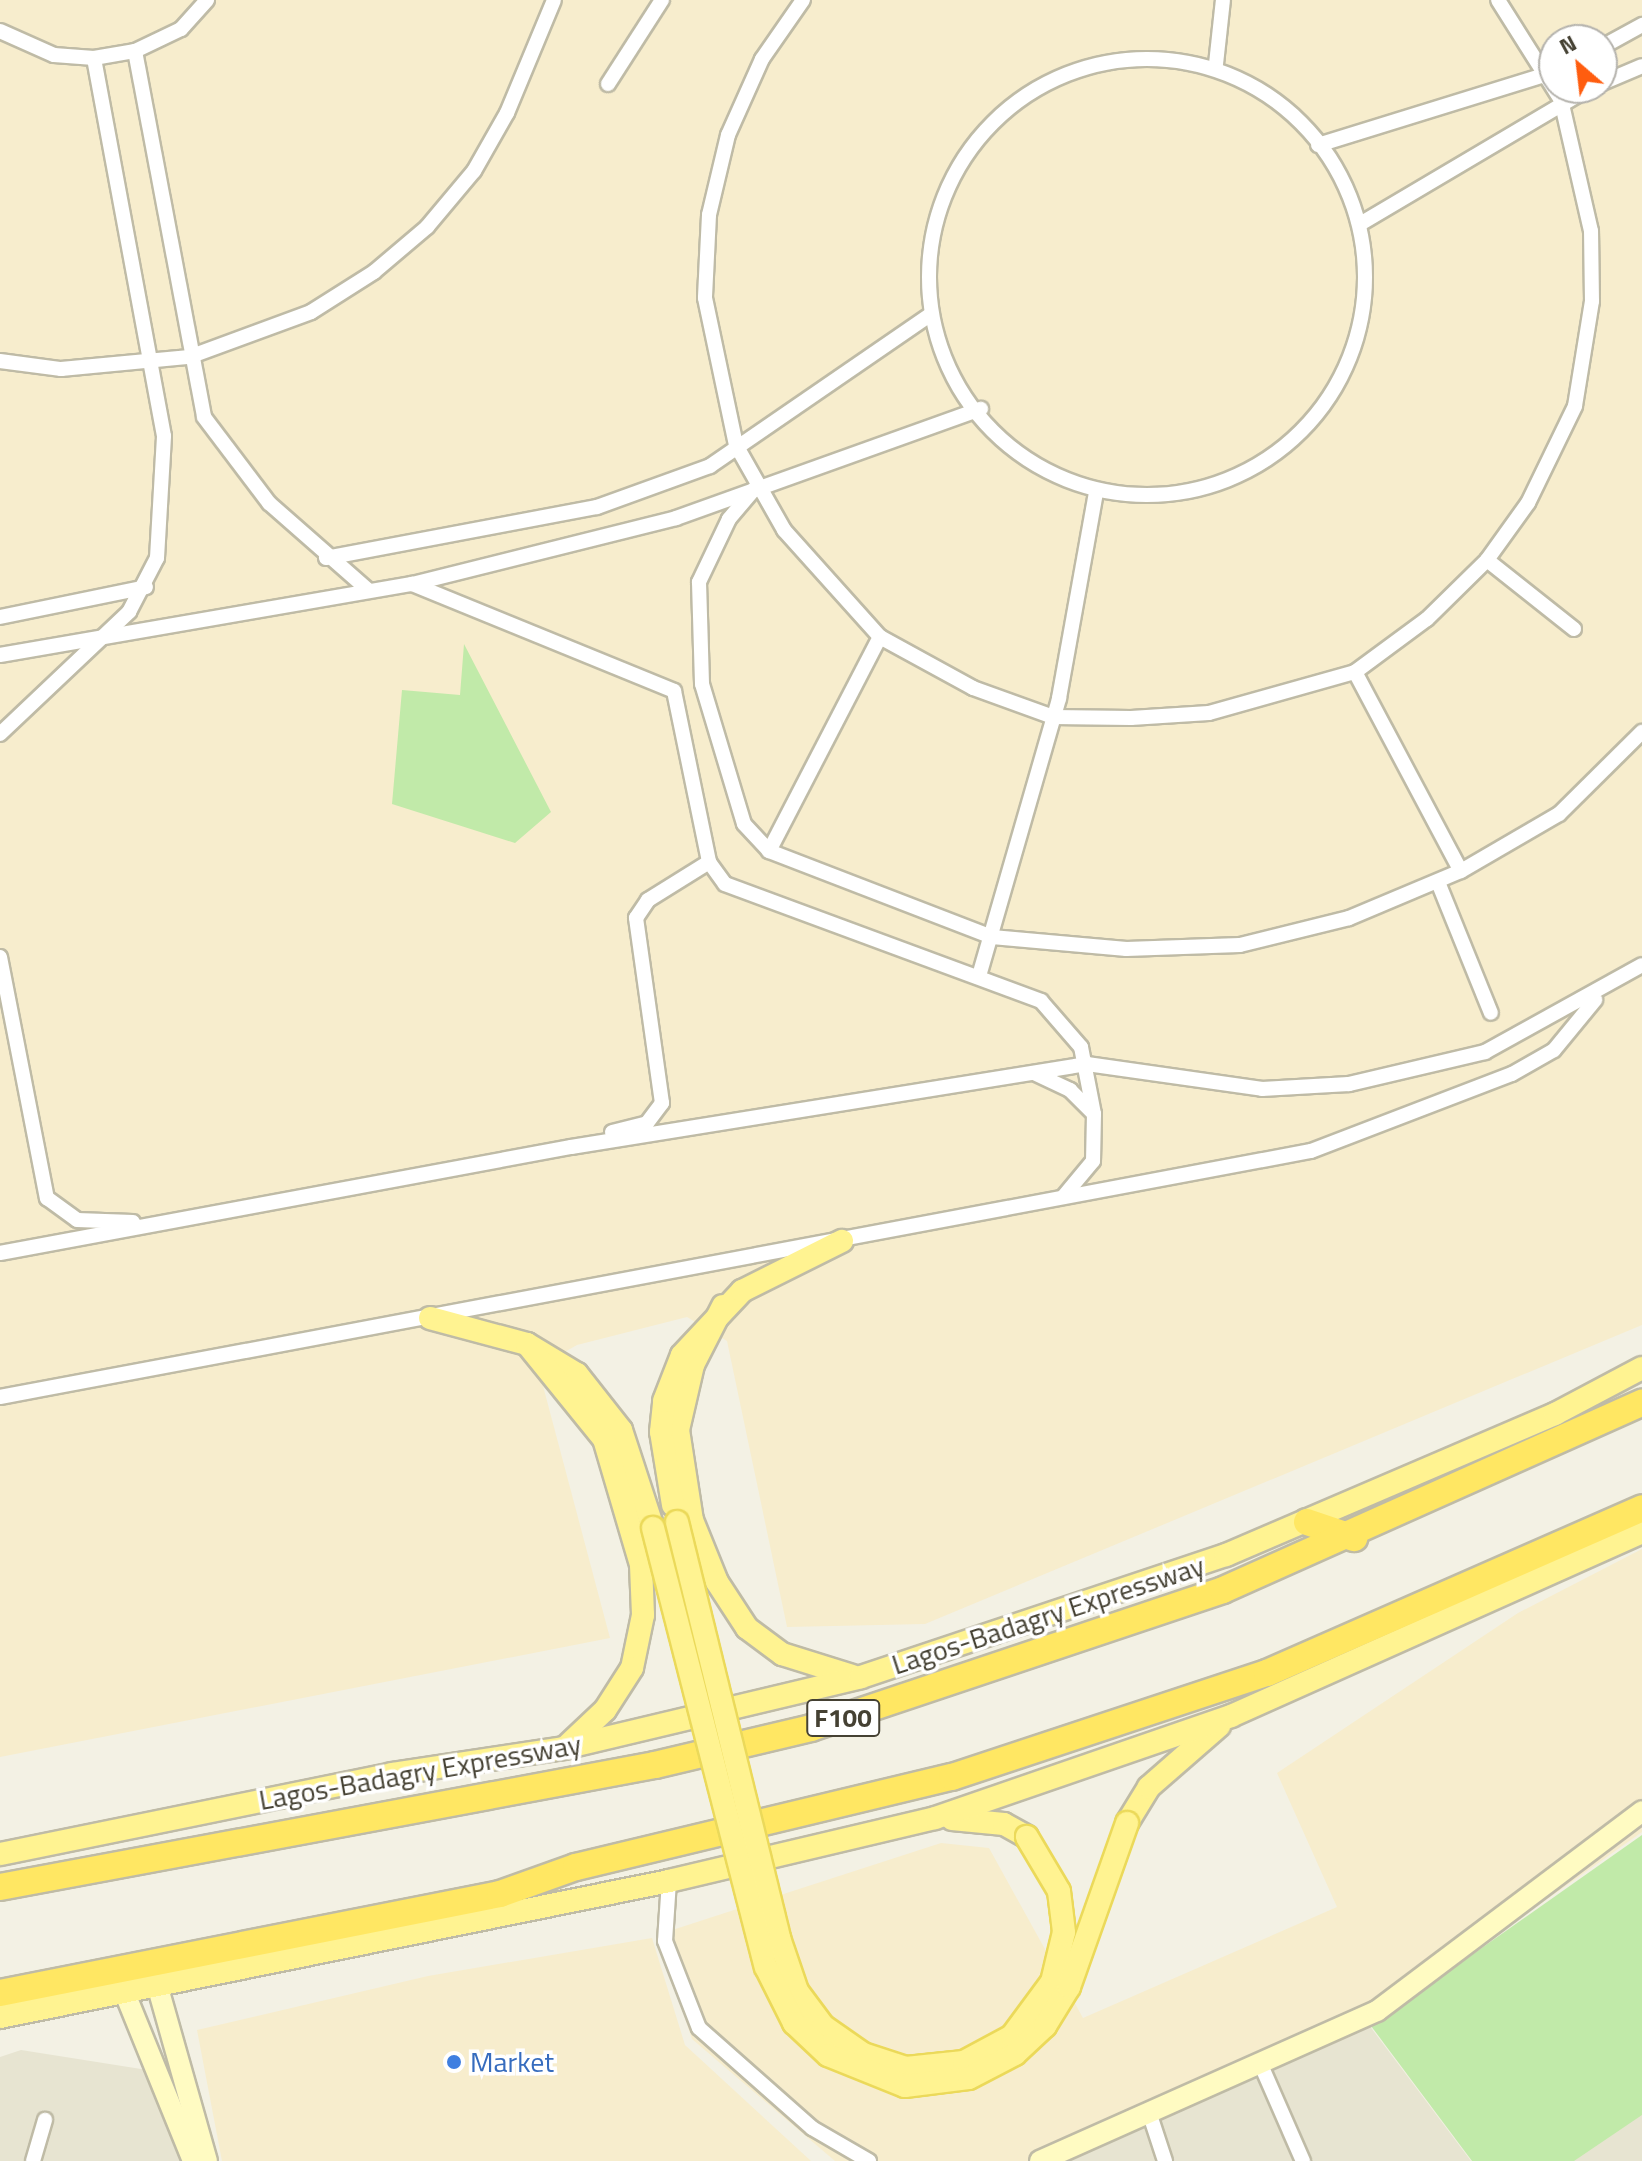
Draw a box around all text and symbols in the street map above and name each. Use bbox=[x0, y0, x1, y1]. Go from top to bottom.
north arrow bbox=[1538, 24, 1618, 104]
text: N bbox=[1553, 26, 1582, 63]
street label: Lagos-Badagry Expressway bbox=[888, 1549, 1208, 1681]
road number: F100 bbox=[805, 1696, 881, 1740]
street label: Lagos-Badagry Expressway bbox=[256, 1727, 584, 1817]
place label: Market bbox=[470, 2045, 554, 2079]
marker: Market bbox=[445, 2053, 463, 2071]

